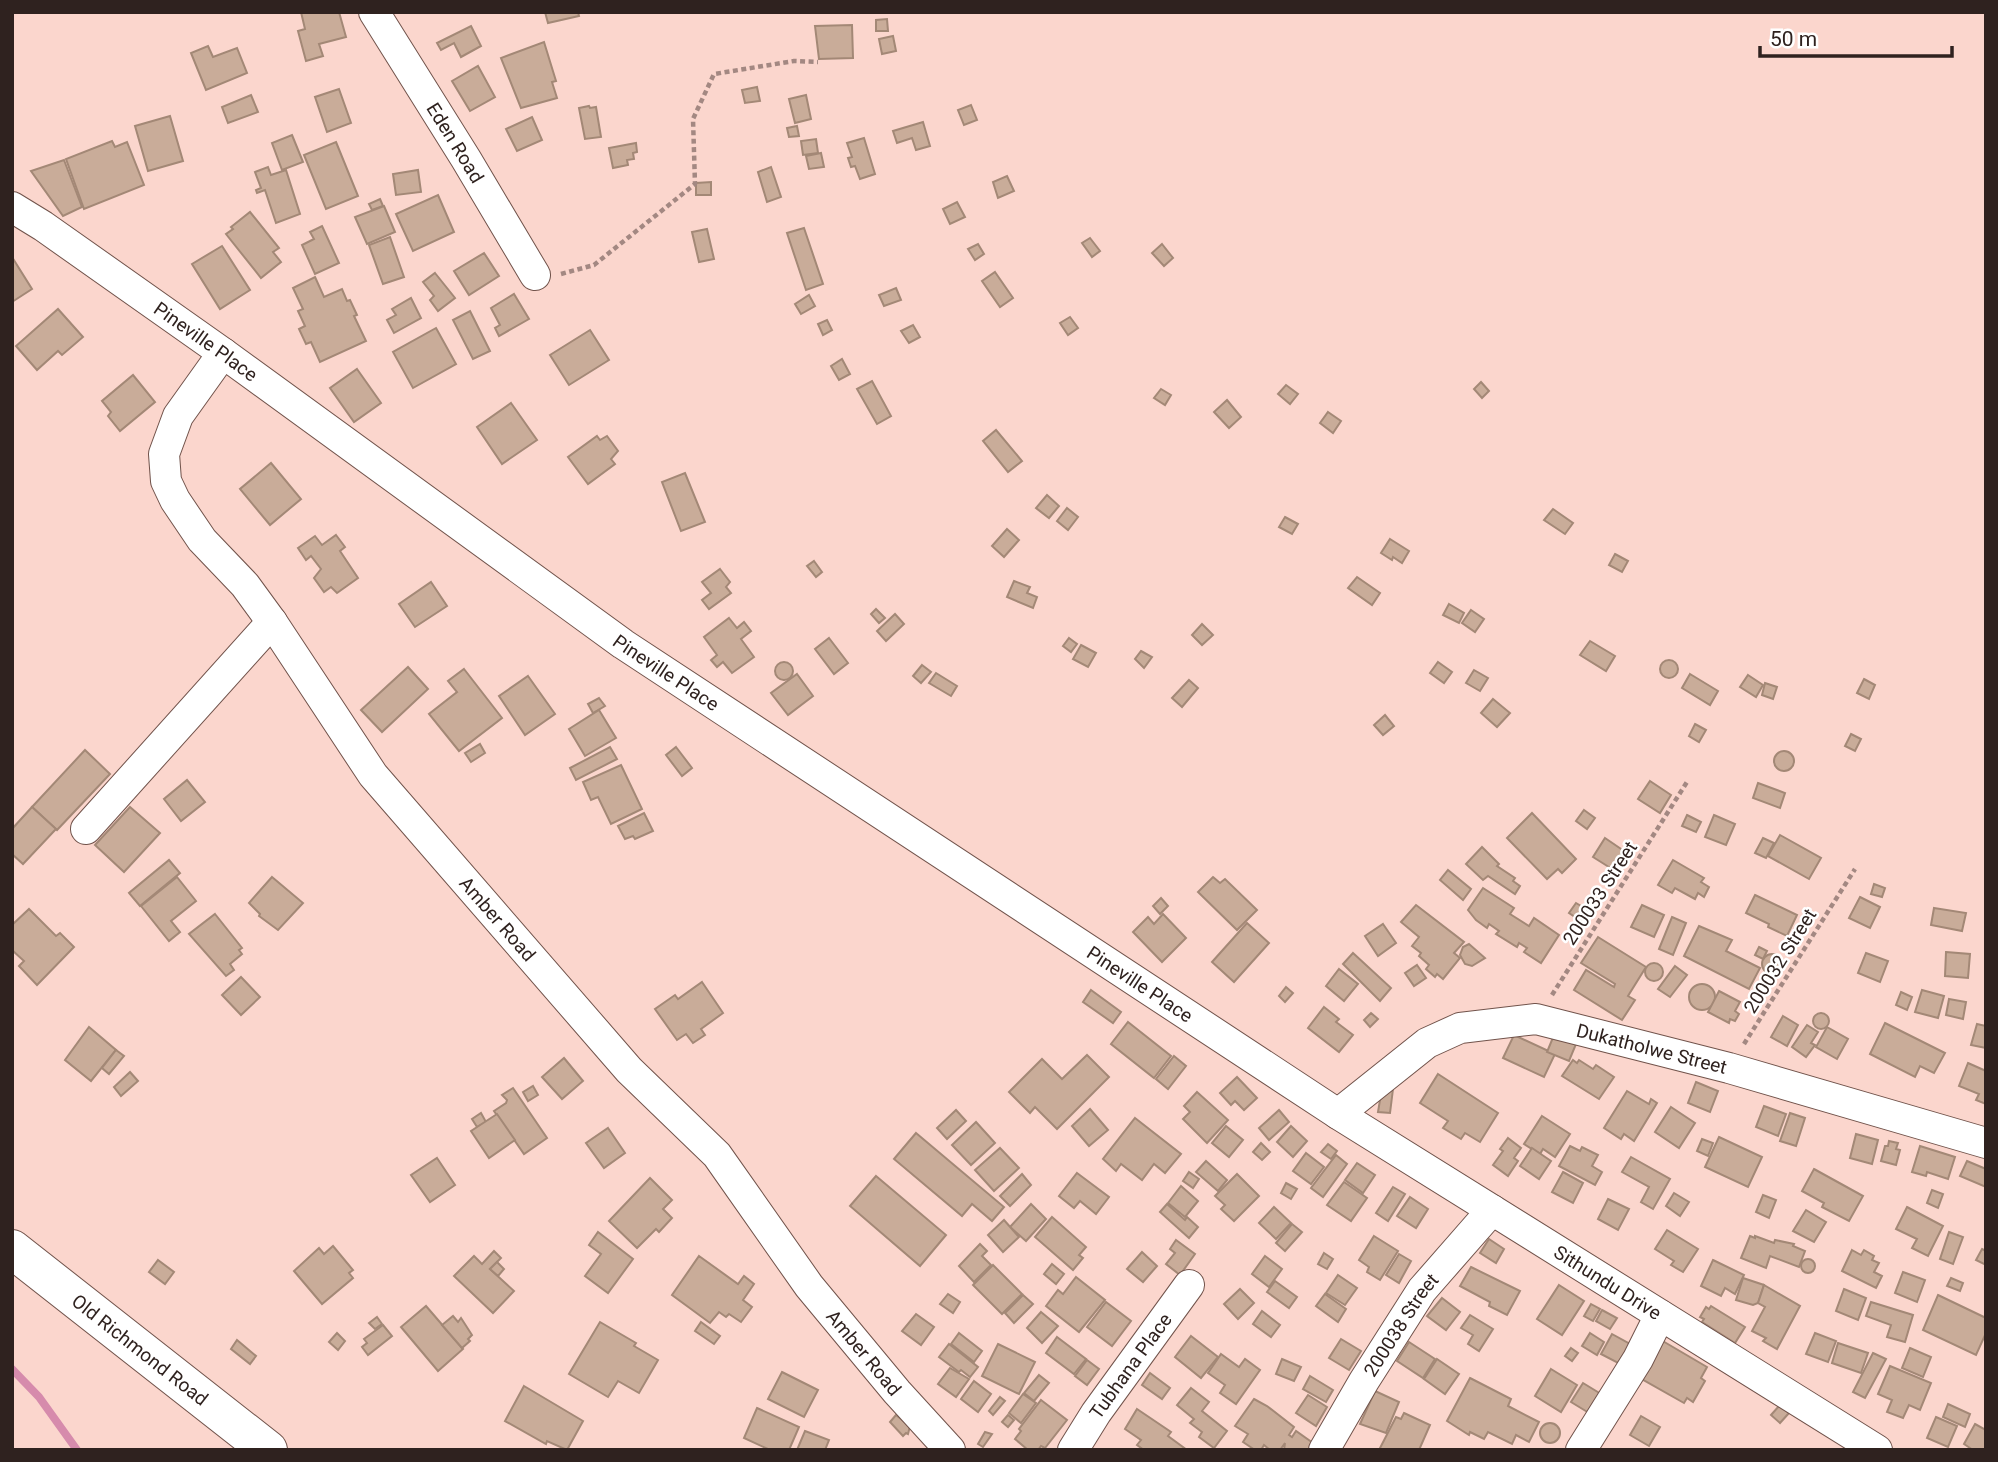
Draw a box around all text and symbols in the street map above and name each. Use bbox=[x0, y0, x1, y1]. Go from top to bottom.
scale bar bbox=[1760, 14, 1952, 58]
text: 50 m bbox=[1770, 27, 1817, 51]
street label: Eden Road bbox=[422, 98, 489, 187]
street label: Pineville Place bbox=[150, 297, 262, 386]
street label: Pineville Place bbox=[609, 629, 723, 716]
street label: 200033 Street bbox=[1558, 837, 1642, 949]
street label: Amber Road bbox=[455, 872, 541, 966]
street label: 200032 Street bbox=[1739, 904, 1821, 1018]
street label: Pineville Place bbox=[1083, 941, 1197, 1027]
street label: Dukatholwe Street bbox=[1574, 1018, 1729, 1079]
street label: Sithundu Drive bbox=[1550, 1240, 1666, 1324]
street label: 200038 Street bbox=[1358, 1268, 1443, 1381]
street label: Old Richmond Road bbox=[67, 1289, 213, 1410]
street label: Amber Road bbox=[822, 1305, 906, 1400]
street label: Tubhana Place bbox=[1084, 1308, 1176, 1423]

